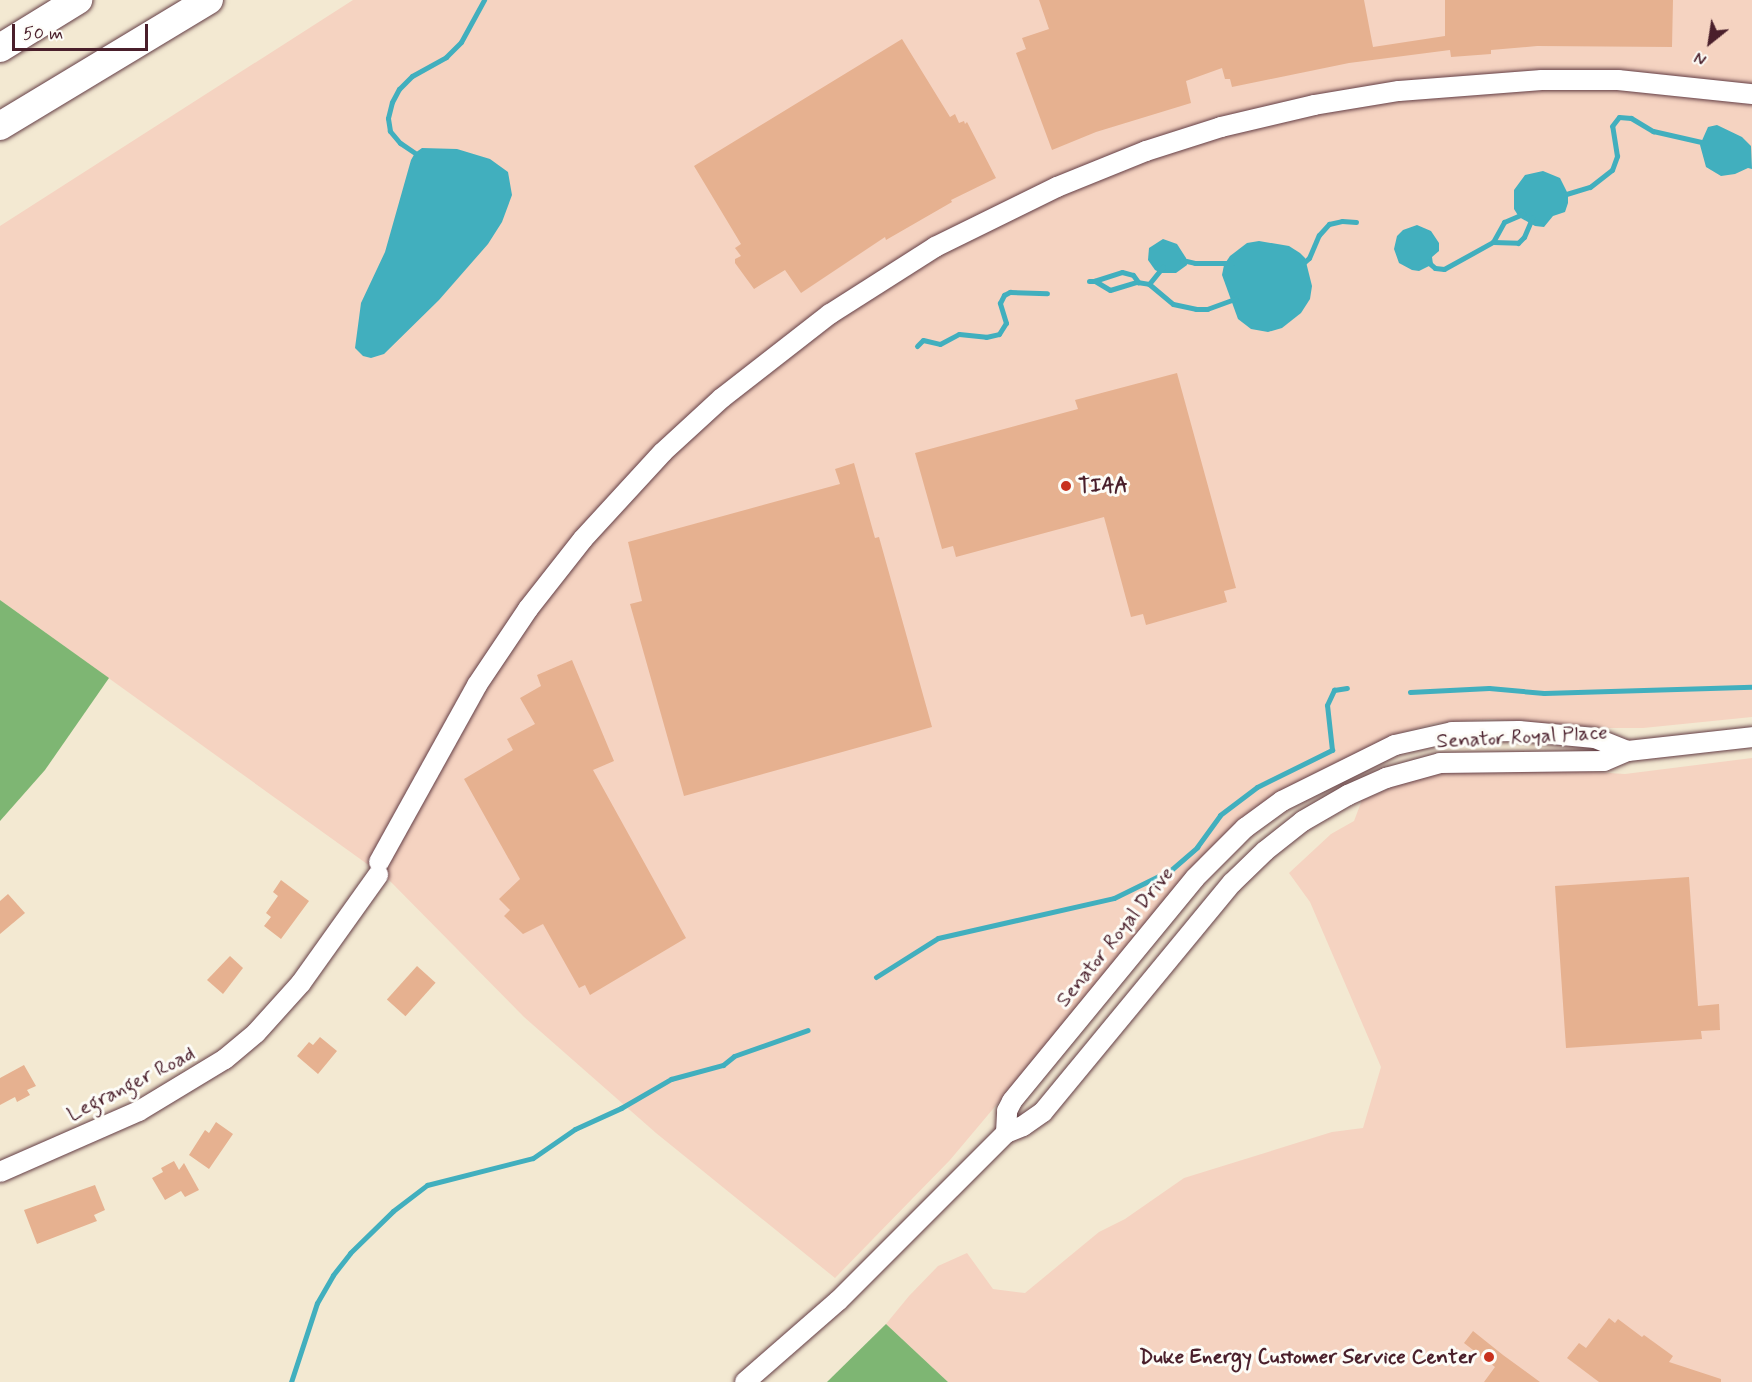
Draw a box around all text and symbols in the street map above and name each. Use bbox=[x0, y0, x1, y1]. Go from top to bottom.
scale bar bbox=[15, 12, 152, 50]
north arrow bbox=[1680, 12, 1740, 72]
text: 50 m bbox=[23, 22, 63, 46]
text: N bbox=[1691, 46, 1711, 70]
place label: TIAA bbox=[1078, 473, 1128, 499]
marker: TIAA bbox=[1059, 479, 1073, 493]
street label: Senator Royal Place bbox=[1435, 720, 1609, 754]
street label: Senator Royal Drive bbox=[1051, 862, 1179, 1012]
street label: Legranger Road bbox=[63, 1041, 199, 1127]
place label: Duke Energy Customer Service Center bbox=[1138, 1344, 1477, 1370]
marker: Duke Energy Customer Service Center bbox=[1482, 1350, 1496, 1364]

